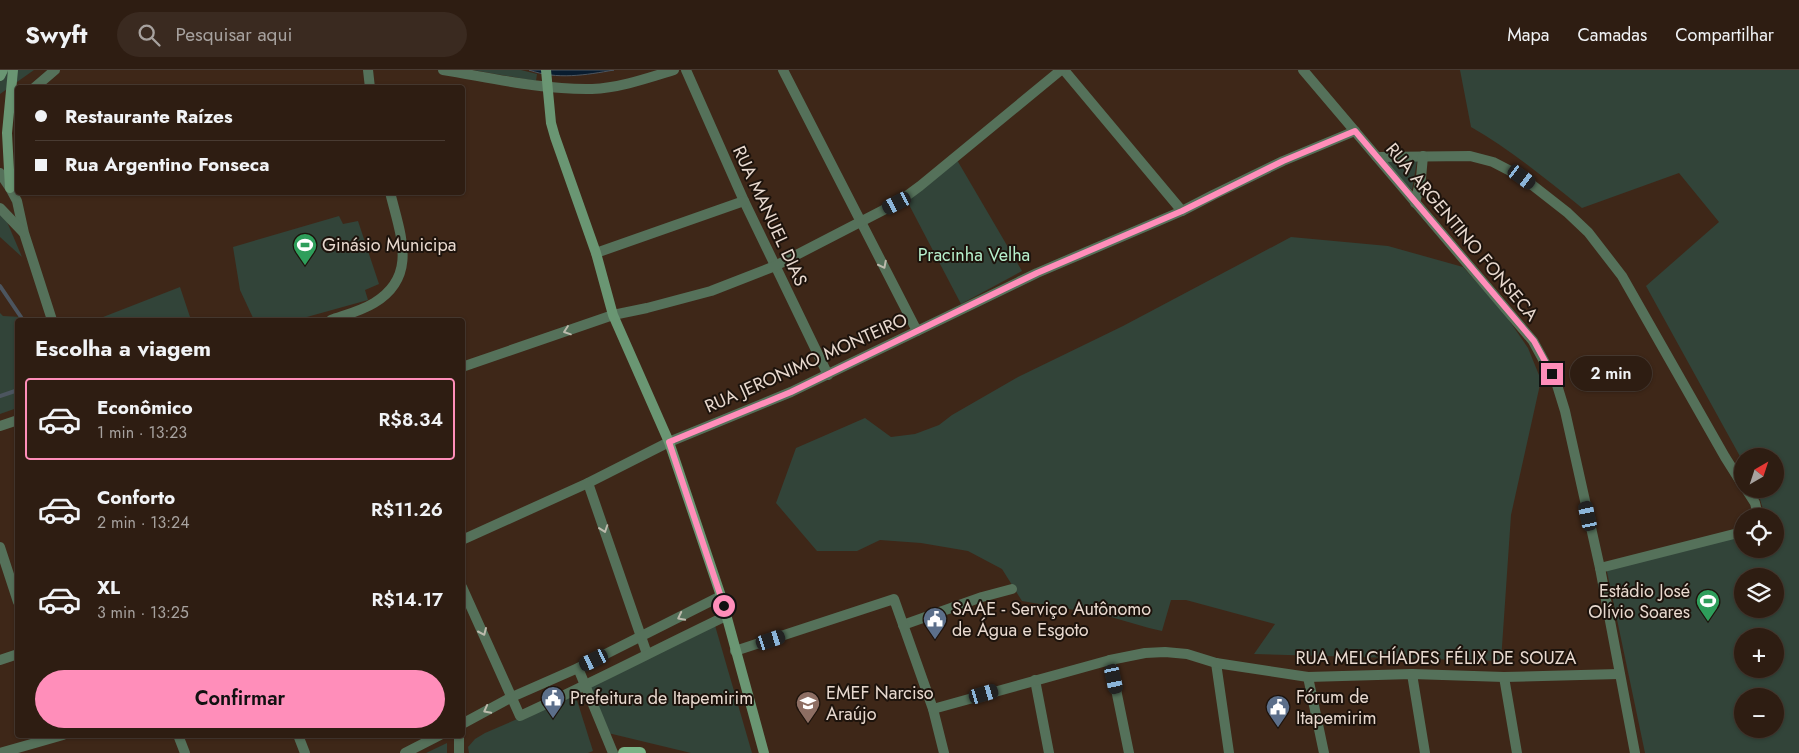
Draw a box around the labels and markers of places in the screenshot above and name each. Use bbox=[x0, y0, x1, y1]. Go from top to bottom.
sports icon: Ginásio Municipa bbox=[292, 232, 318, 266]
place label: Ginásio Municipa bbox=[322, 232, 456, 258]
place label: Estádio José Olívio Soares bbox=[1588, 578, 1690, 625]
sports icon: Estádio José Olívio Soares bbox=[1695, 588, 1721, 622]
place label: SAAE - Serviço Autônomo de Água e Esgoto bbox=[952, 596, 1151, 643]
public building icon: SAAE - Serviço Autônomo de Água e Esgoto bbox=[922, 606, 948, 640]
place label: EMEF Narciso Araújo bbox=[826, 680, 934, 727]
place label: Fórum de Itapemirim bbox=[1296, 684, 1377, 731]
public building icon: Prefeitura de Itapemirim bbox=[540, 685, 566, 719]
place label: Prefeitura de Itapemirim bbox=[570, 685, 753, 711]
school or university icon: EMEF Narciso Araújo bbox=[795, 690, 821, 724]
public building icon: Fórum de Itapemirim bbox=[1265, 694, 1291, 728]

